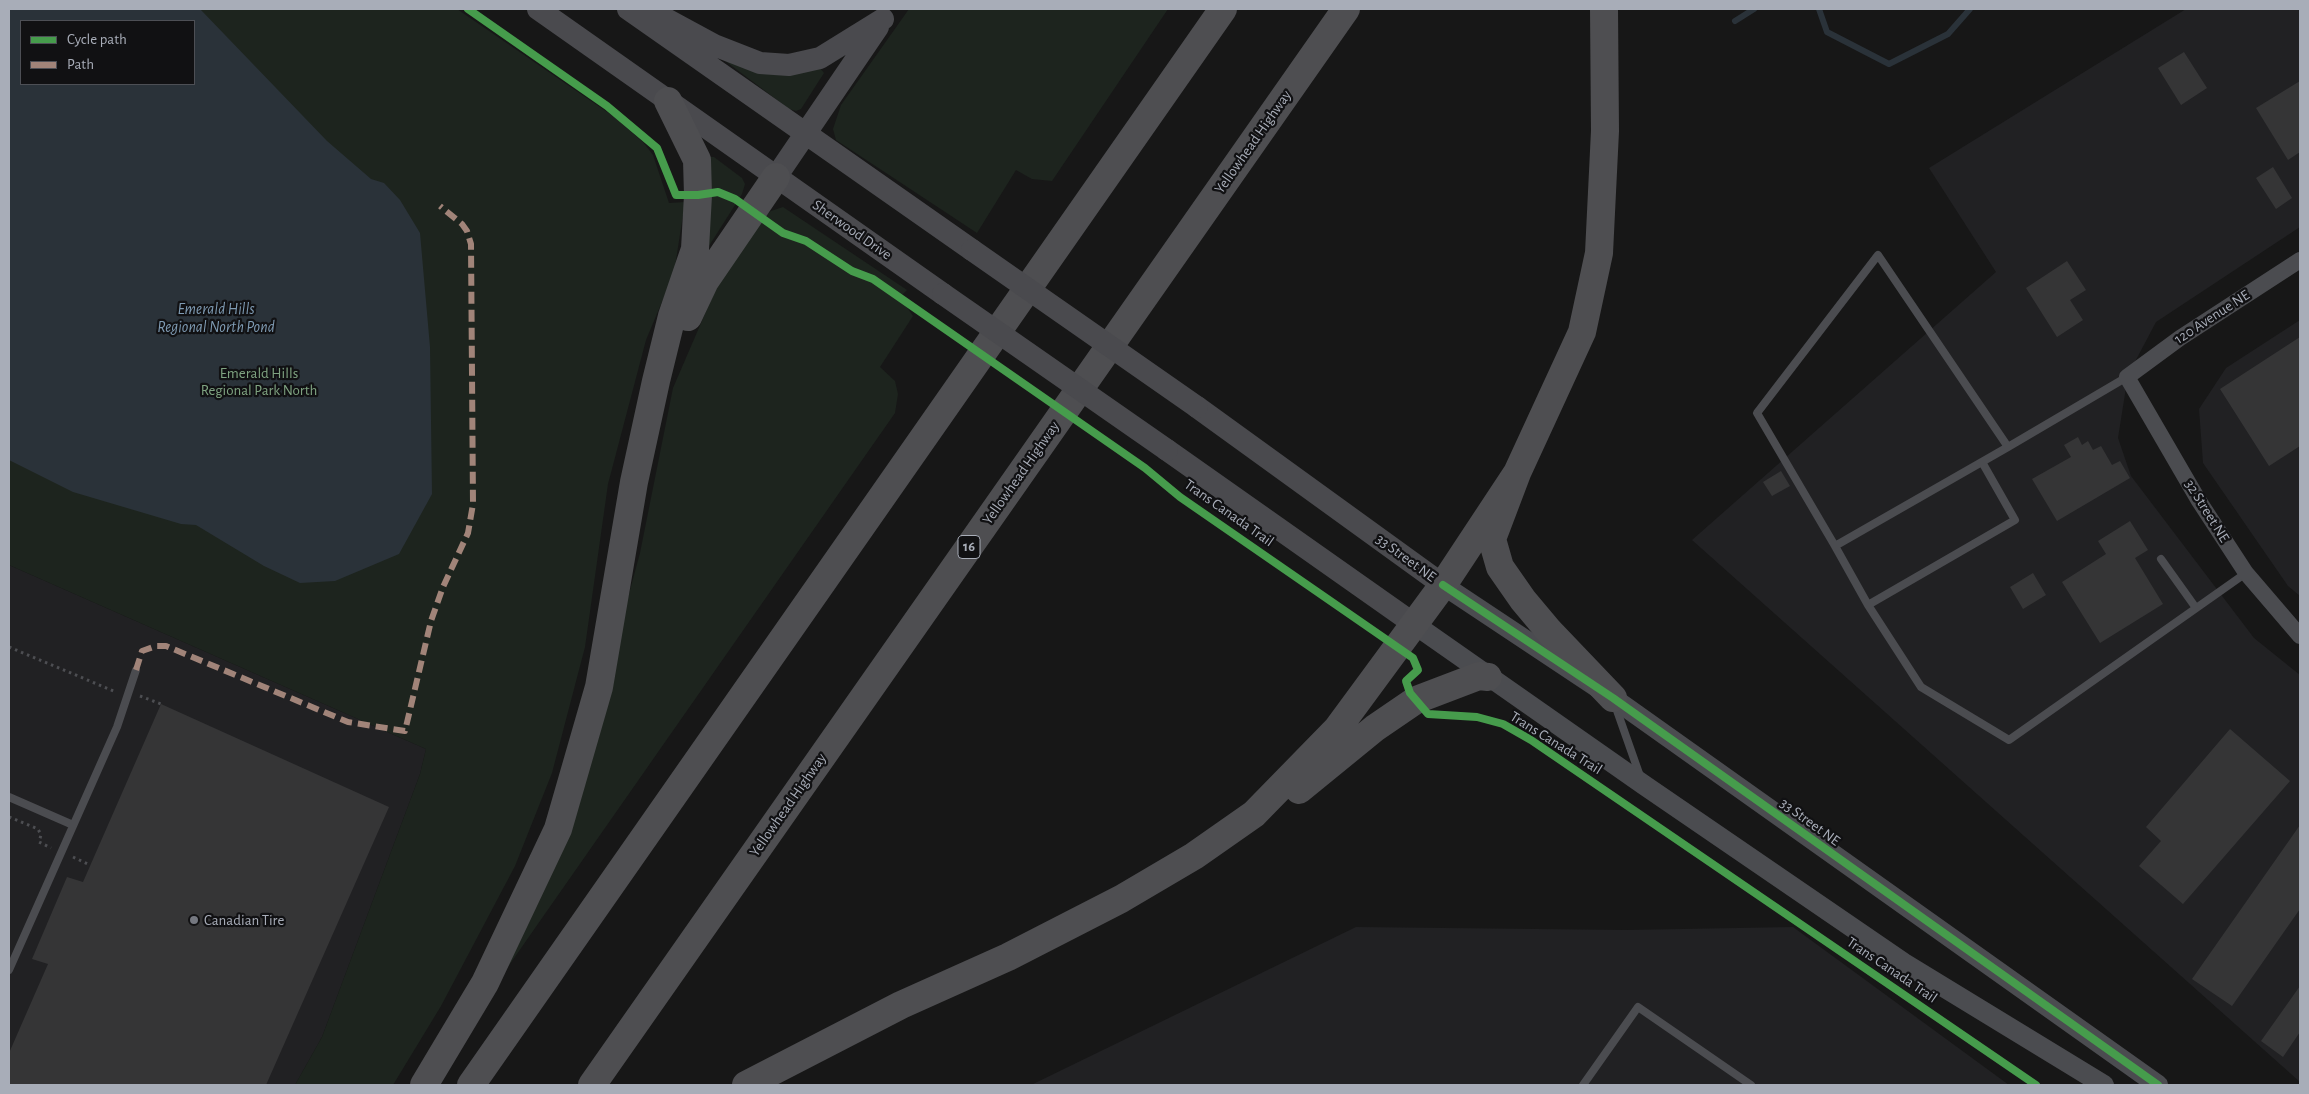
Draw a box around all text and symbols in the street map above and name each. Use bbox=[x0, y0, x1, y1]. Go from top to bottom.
legend bbox=[20, 20, 195, 85]
text: Cycle path bbox=[67, 32, 127, 47]
text: Path bbox=[67, 57, 94, 72]
street label: Yellowhead Highway bbox=[1211, 87, 1295, 197]
street label: Sherwood Drive bbox=[809, 196, 895, 264]
street label: 120 Avenue NE bbox=[2171, 286, 2253, 348]
water label: Emerald Hills Regional North Pond bbox=[157, 299, 275, 337]
park label: Emerald Hills Regional Park North bbox=[201, 364, 317, 399]
street label: Yellowhead Highway bbox=[979, 418, 1063, 528]
street label: Trans Canada Trail bbox=[1181, 475, 1277, 551]
street label: 32 Street NE bbox=[2181, 476, 2233, 546]
street label: 33 Street NE bbox=[1372, 530, 1440, 586]
road number: 16 bbox=[958, 536, 980, 558]
street label: Trans Canada Trail bbox=[1507, 707, 1605, 779]
street label: Yellowhead Highway bbox=[746, 750, 830, 860]
street label: 33 Street NE bbox=[1776, 794, 1844, 850]
place label: Canadian Tire bbox=[204, 911, 284, 929]
marker: Canadian Tire bbox=[188, 914, 200, 926]
street label: Trans Canada Trail bbox=[1843, 933, 1941, 1007]

